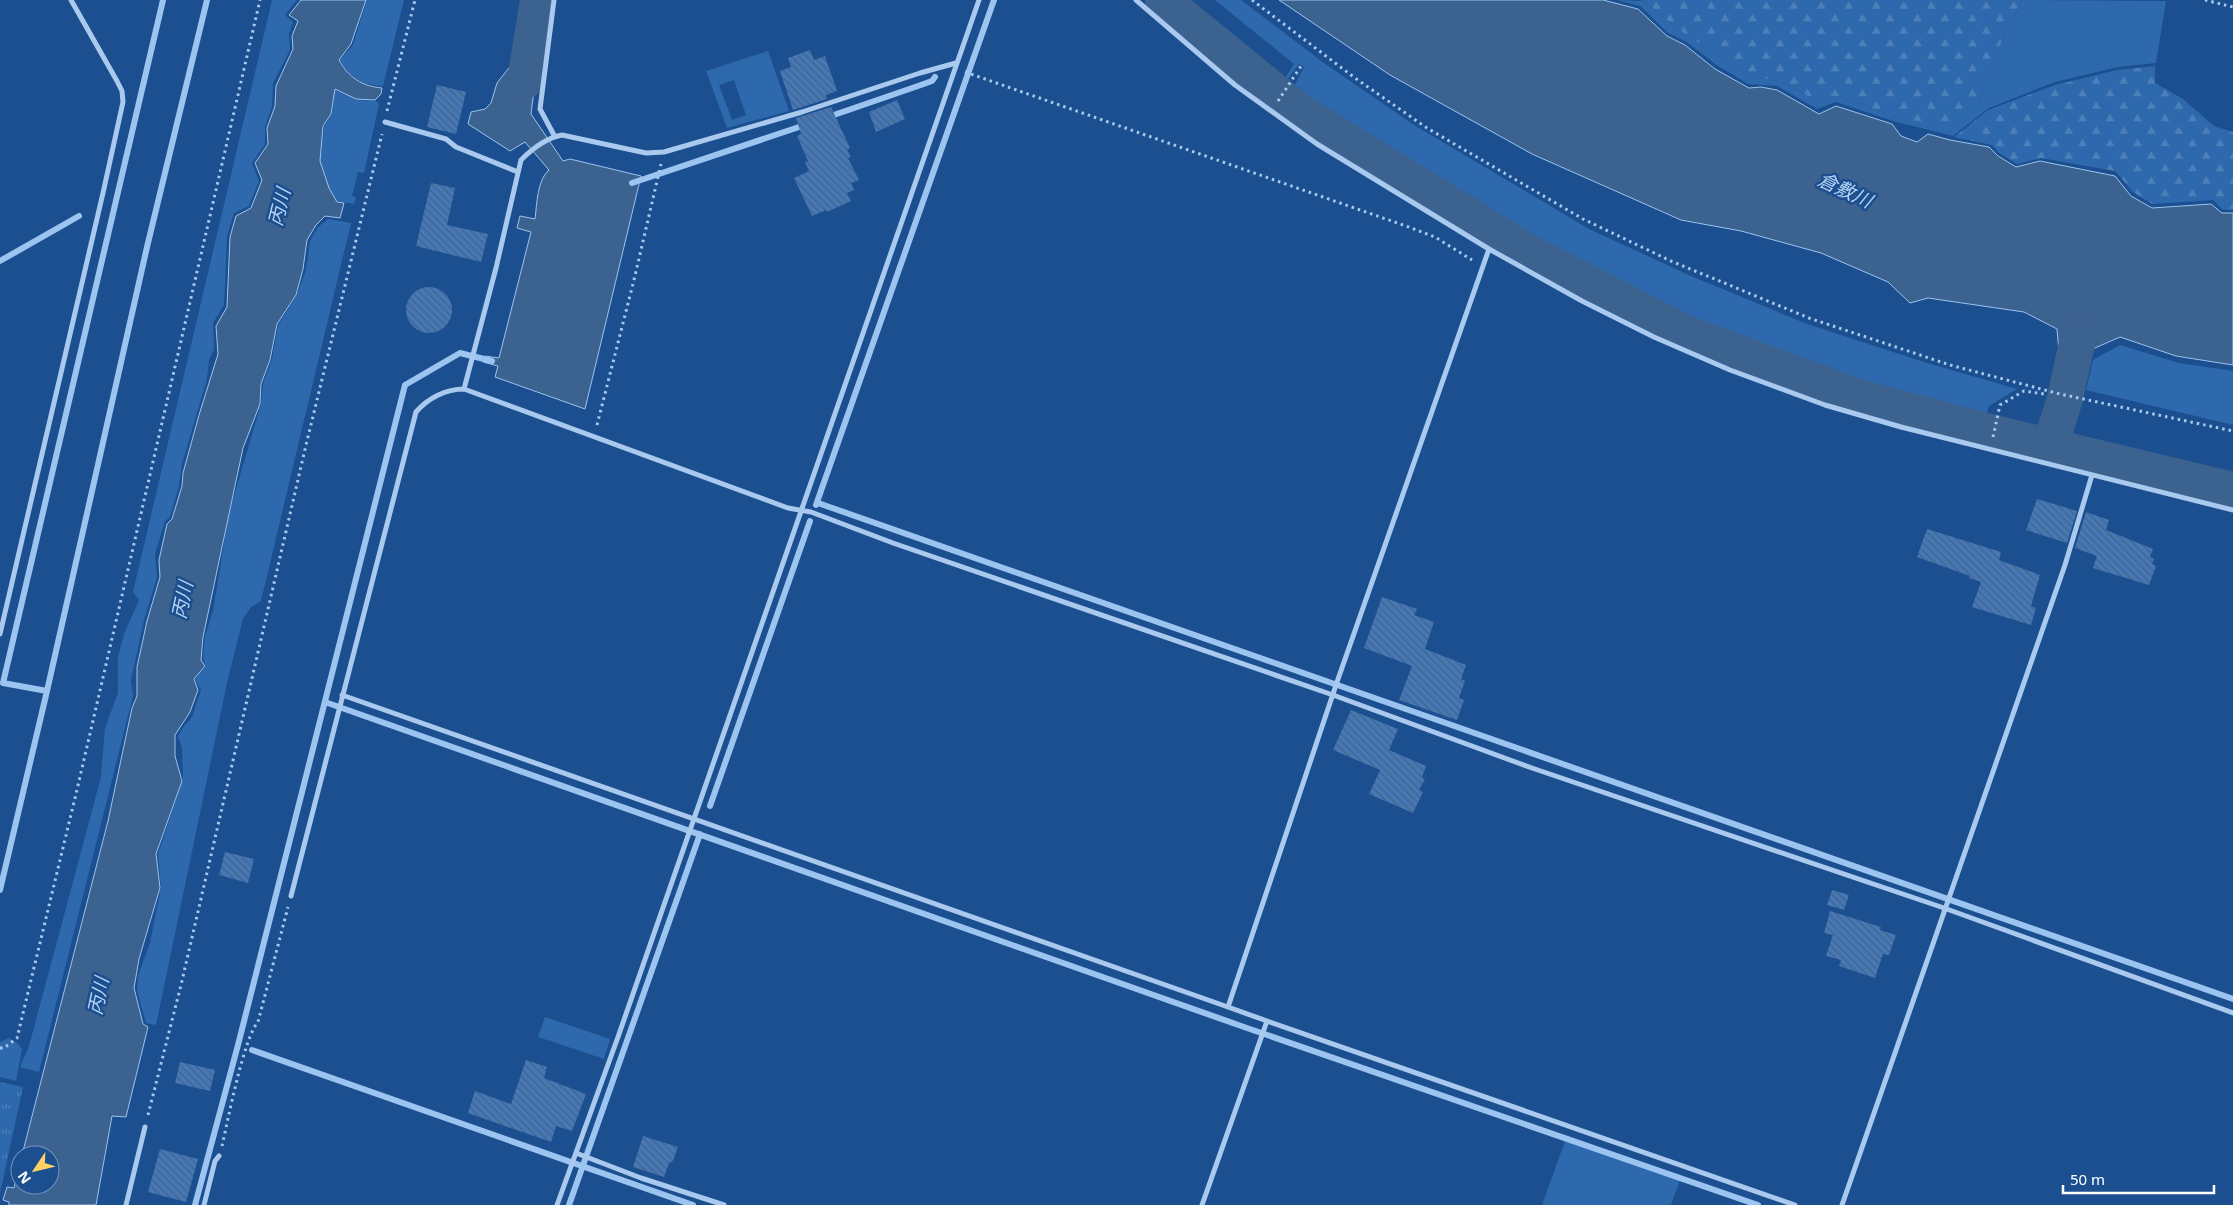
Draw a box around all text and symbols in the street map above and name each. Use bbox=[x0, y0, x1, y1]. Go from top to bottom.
water label: 倉敷川 bbox=[1814, 166, 1878, 215]
water label: 丙川 bbox=[262, 183, 297, 229]
water label: 丙川 bbox=[165, 577, 199, 621]
water label: 丙川 bbox=[81, 973, 115, 1017]
north arrow bbox=[10, 1145, 60, 1195]
scale bar bbox=[2063, 1162, 2214, 1194]
text: N bbox=[13, 1168, 35, 1188]
text: 50 m bbox=[2070, 1169, 2105, 1189]

